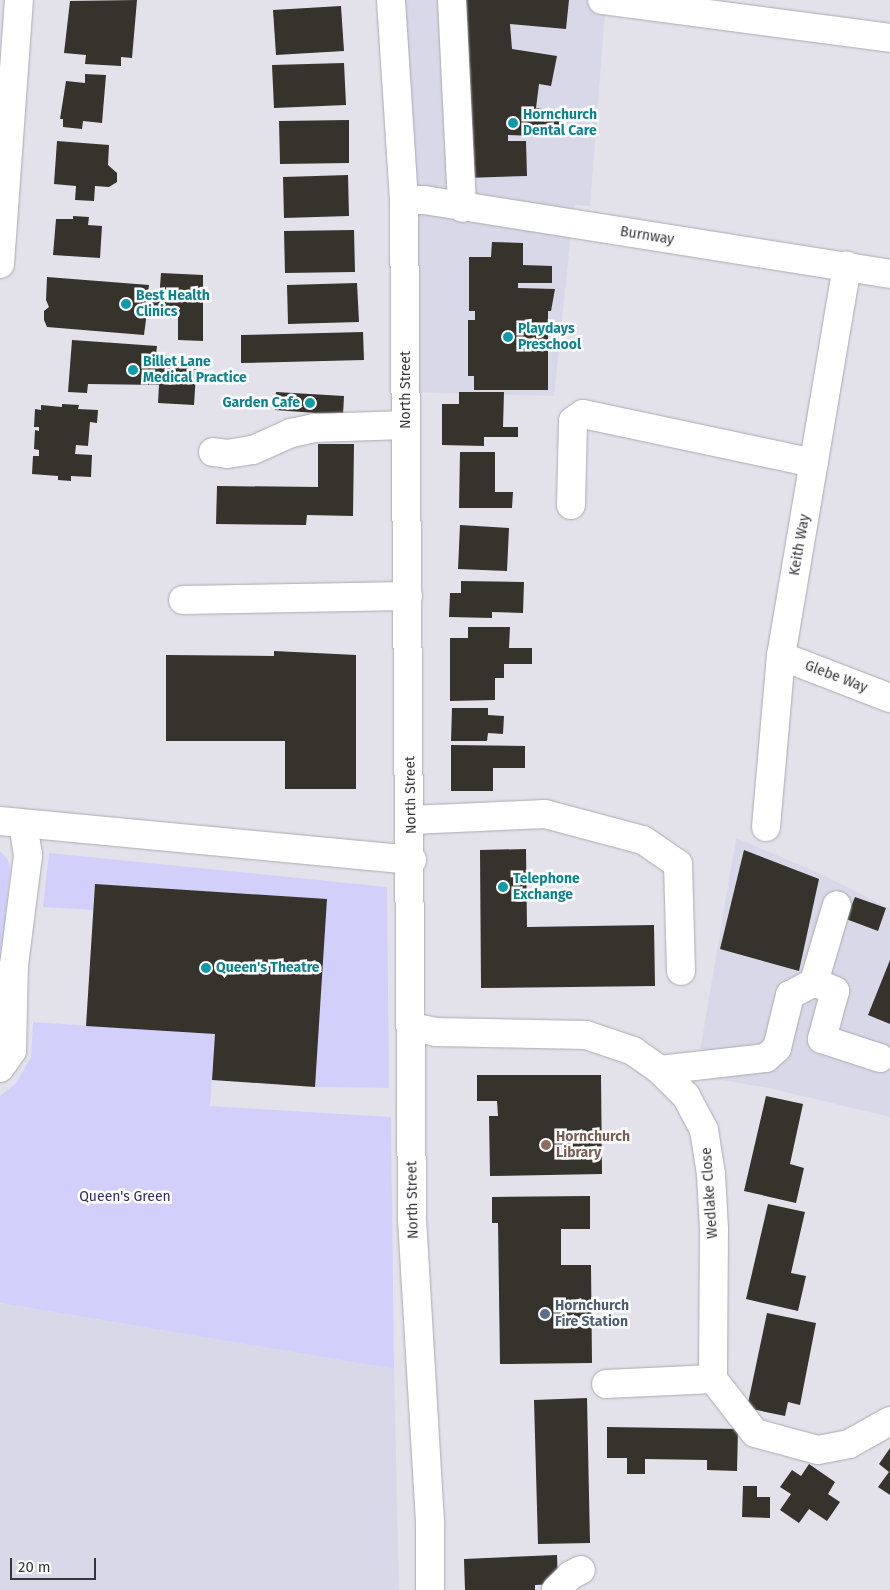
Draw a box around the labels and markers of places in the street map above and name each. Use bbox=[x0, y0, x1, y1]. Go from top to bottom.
place label: Hornchurch Dental Care bbox=[523, 107, 597, 140]
marker: Hornchurch Dental Care bbox=[507, 117, 519, 129]
place label: Best Health Clinics bbox=[136, 288, 210, 321]
marker: Best Health Clinics bbox=[120, 298, 132, 310]
place label: Playdays Preschool bbox=[518, 321, 581, 354]
marker: Playdays Preschool bbox=[502, 331, 514, 343]
place label: Billet Lane Medical Practice bbox=[143, 354, 247, 387]
marker: Billet Lane Medical Practice bbox=[127, 364, 139, 376]
place label: Garden Cafe bbox=[222, 395, 300, 411]
marker: Garden Cafe bbox=[304, 397, 316, 409]
place label: Telephone Exchange bbox=[513, 871, 580, 904]
marker: Telephone Exchange bbox=[497, 881, 509, 893]
place label: Queen's Theatre bbox=[216, 960, 320, 976]
marker: Queen's Theatre bbox=[200, 962, 212, 974]
place label: Hornchurch Library bbox=[556, 1129, 630, 1162]
marker: Hornchurch Library bbox=[540, 1139, 552, 1151]
place label: Hornchurch Fire Station bbox=[555, 1298, 629, 1330]
marker: Hornchurch Fire Station bbox=[539, 1308, 551, 1320]

